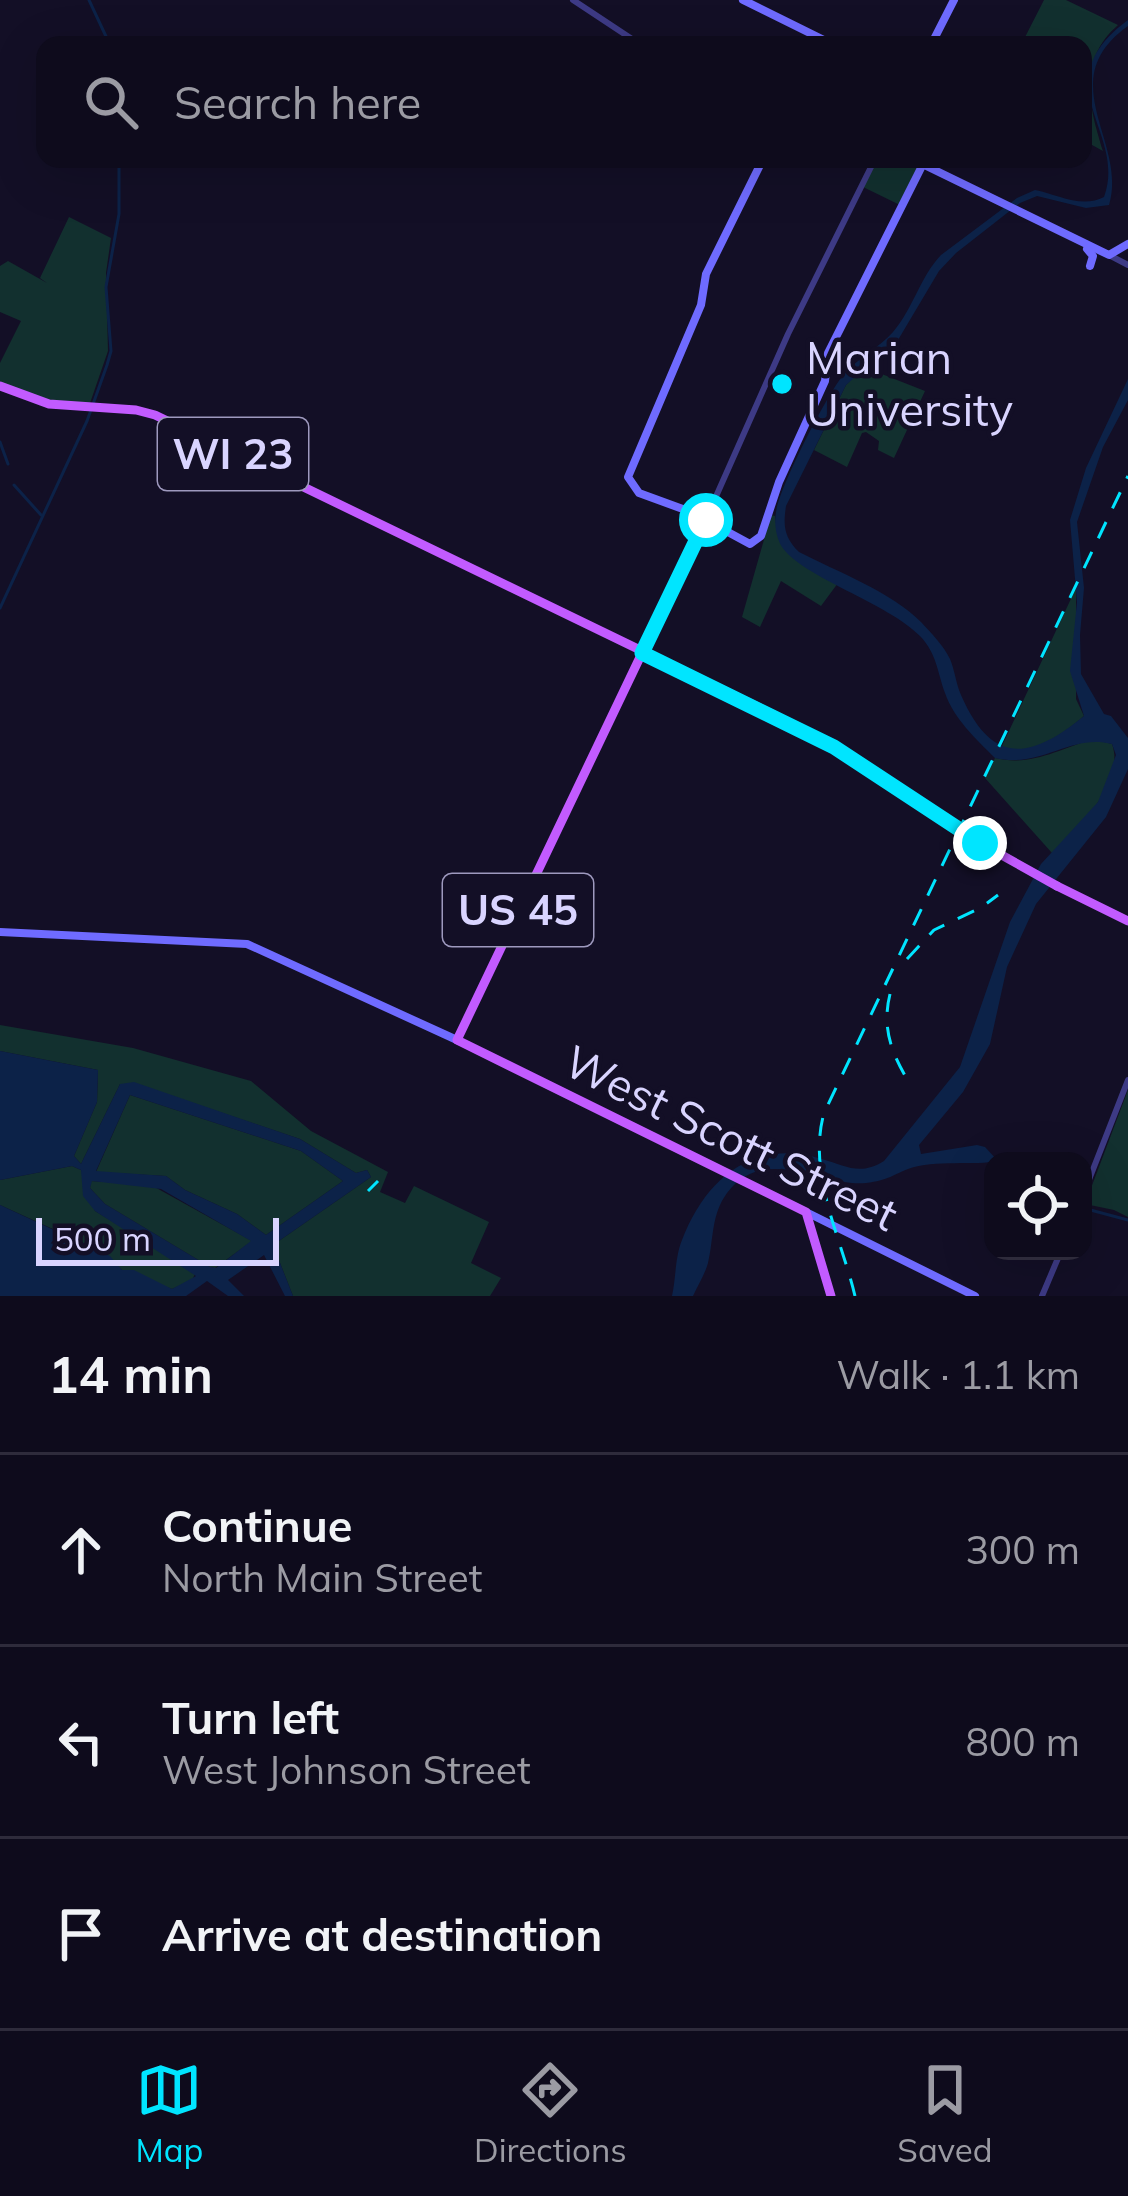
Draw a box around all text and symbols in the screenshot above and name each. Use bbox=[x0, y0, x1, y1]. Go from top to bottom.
search box bbox=[36, 36, 1092, 168]
icon: search bbox=[78, 69, 144, 135]
text: Search here bbox=[174, 74, 421, 130]
place label: Marian University bbox=[806, 329, 1013, 437]
marker: Marian University bbox=[769, 371, 795, 397]
road number: WI 23 bbox=[158, 418, 308, 490]
route start bbox=[679, 493, 733, 547]
route end bbox=[953, 816, 1007, 870]
road number: US 45 bbox=[443, 874, 593, 946]
street label: West Scott Street bbox=[556, 1032, 907, 1242]
map controls bbox=[984, 1152, 1092, 1260]
button: locate bbox=[984, 1152, 1092, 1260]
scale bar bbox=[36, 1212, 279, 1265]
text: 500 m bbox=[54, 1218, 151, 1259]
text: 14 min bbox=[48, 1342, 213, 1406]
text: Walk · 1.1 km bbox=[837, 1350, 1080, 1399]
text: Continue bbox=[162, 1497, 352, 1553]
icon: ahead bbox=[48, 1517, 114, 1583]
text: 300 m bbox=[965, 1525, 1080, 1574]
text: North Main Street bbox=[162, 1553, 482, 1602]
text: Turn left bbox=[162, 1689, 339, 1745]
icon: left bbox=[48, 1709, 114, 1775]
text: 800 m bbox=[965, 1717, 1080, 1766]
text: West Johnson Street bbox=[162, 1745, 531, 1794]
icon: arrive bbox=[48, 1901, 114, 1967]
text: Arrive at destination bbox=[162, 1906, 602, 1962]
tab: Map bbox=[135, 2057, 203, 2170]
tab: Directions bbox=[474, 2057, 627, 2170]
tab: Saved bbox=[897, 2057, 993, 2170]

